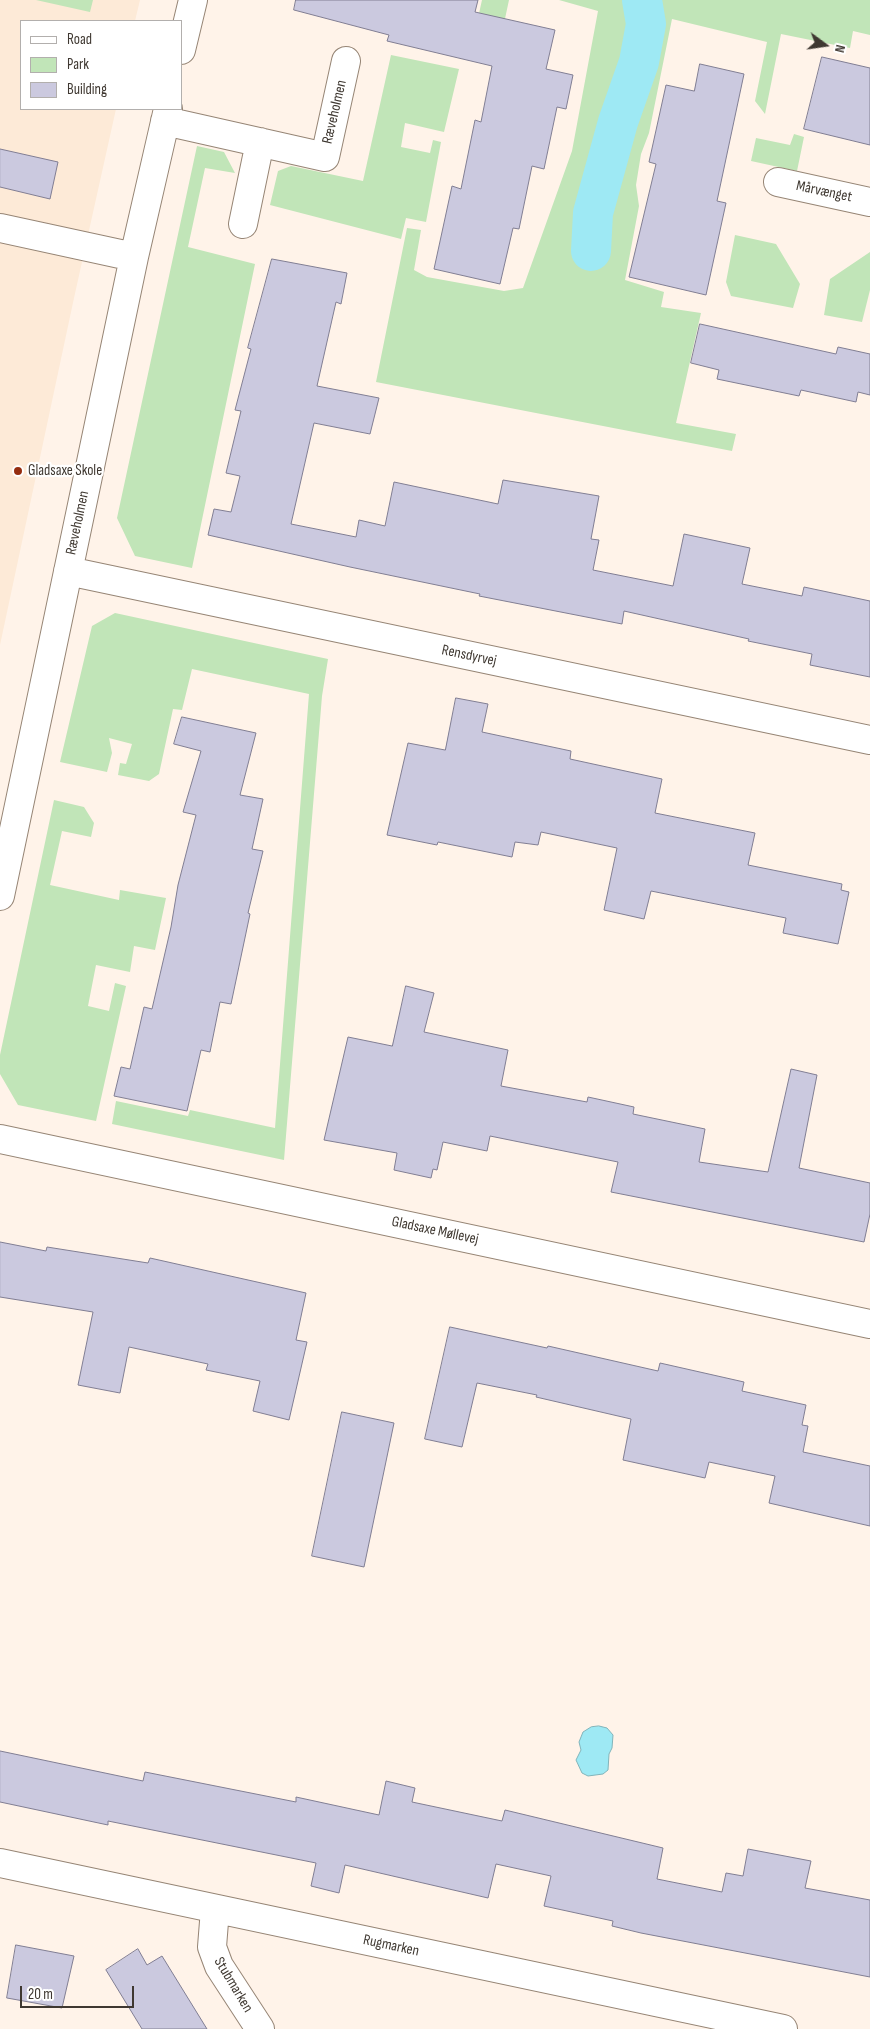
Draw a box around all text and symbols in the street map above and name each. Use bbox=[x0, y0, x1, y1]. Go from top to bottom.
legend bbox=[20, 20, 182, 110]
north arrow bbox=[800, 20, 850, 70]
text: Road bbox=[67, 30, 92, 49]
text: N bbox=[831, 43, 849, 54]
text: Park bbox=[67, 55, 89, 74]
street label: Ræveholmen bbox=[319, 78, 351, 146]
text: Building bbox=[67, 80, 107, 99]
street label: Mårvænget bbox=[794, 177, 854, 207]
place label: Gladsaxe Skole bbox=[28, 462, 102, 480]
marker: Gladsaxe Skole bbox=[12, 465, 24, 477]
street label: Ræveholmen bbox=[62, 489, 94, 557]
street label: Rensdyrvej bbox=[440, 641, 498, 671]
street label: Gladsaxe Møllevej bbox=[390, 1213, 480, 1249]
street label: Rugmarken bbox=[361, 1931, 421, 1961]
street label: Stubmarken bbox=[210, 1954, 256, 2016]
scale bar bbox=[22, 1976, 136, 2008]
text: 20 m bbox=[28, 1985, 53, 2004]

